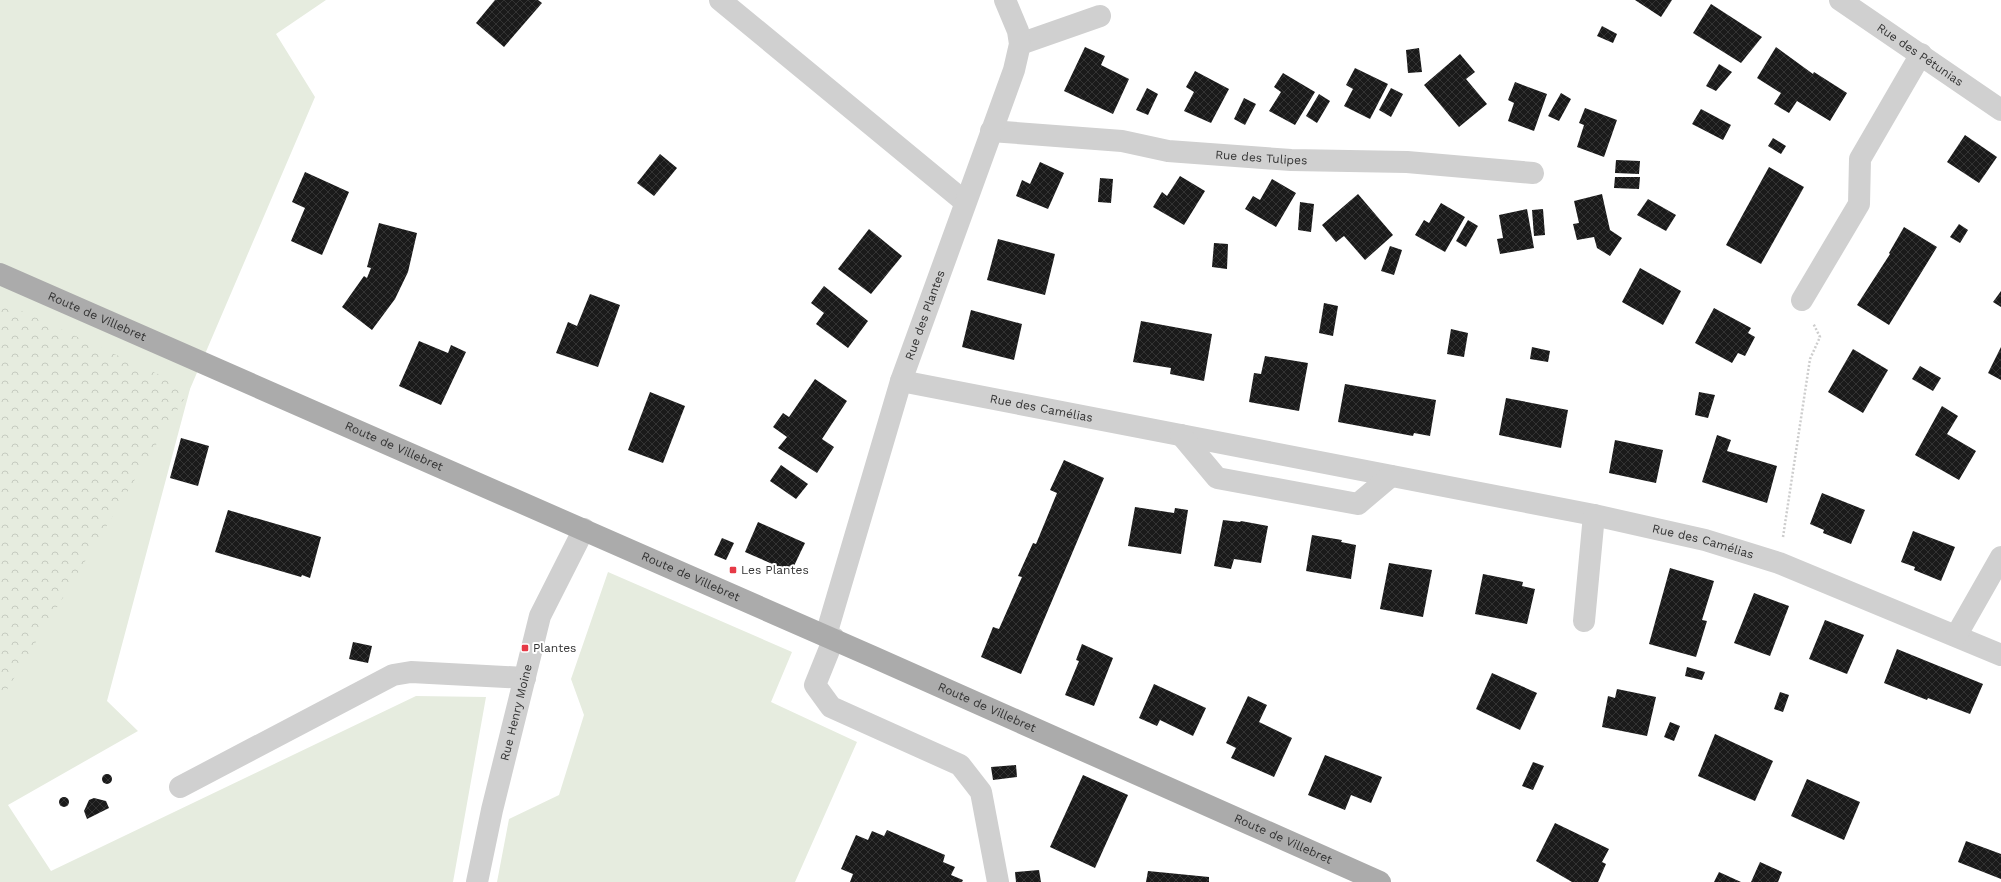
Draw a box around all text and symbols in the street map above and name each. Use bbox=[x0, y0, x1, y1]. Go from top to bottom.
street label: Rue des Pétunias bbox=[1874, 20, 1966, 89]
street label: Rue des Tulipes bbox=[1215, 147, 1308, 167]
street label: Rue des Plantes bbox=[902, 268, 948, 362]
street label: Route de Villebret bbox=[46, 289, 149, 344]
street label: Rue des Camélias bbox=[989, 391, 1094, 425]
street label: Route de Villebret bbox=[343, 419, 445, 474]
street label: Rue des Camélias bbox=[1651, 521, 1755, 562]
street label: Route de Villebret bbox=[639, 549, 742, 604]
place label: Les Plantes bbox=[741, 563, 809, 577]
marker: Les Plantes bbox=[728, 565, 738, 575]
place label: Plantes bbox=[533, 641, 576, 655]
marker: Plantes bbox=[520, 643, 530, 653]
street label: Rue Henry Moine bbox=[497, 663, 535, 762]
street label: Route de Villebret bbox=[936, 679, 1038, 735]
street label: Route de Villebret bbox=[1232, 811, 1334, 867]

